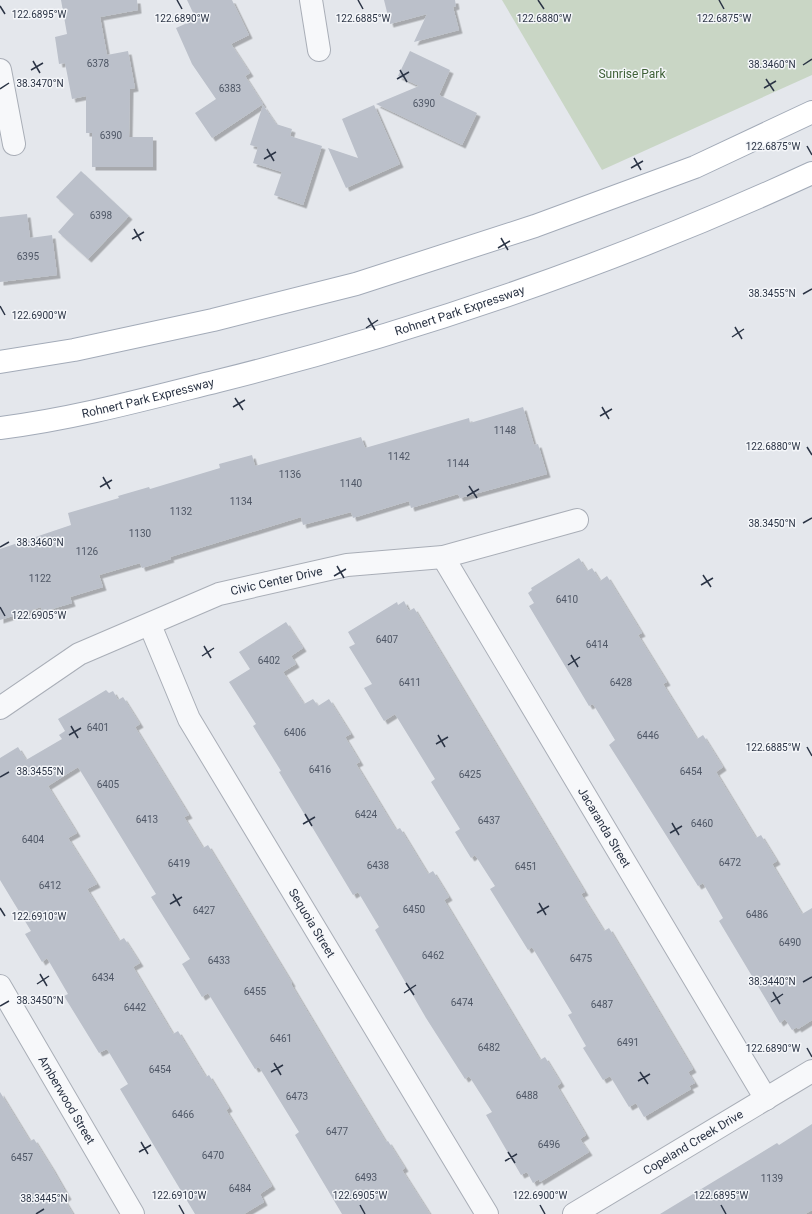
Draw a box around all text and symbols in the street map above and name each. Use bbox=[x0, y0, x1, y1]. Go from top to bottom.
text: 122.6895°W bbox=[12, 9, 66, 20]
text: 122.6890°W bbox=[155, 13, 209, 24]
text: 122.6885°W bbox=[336, 13, 390, 24]
text: 122.6880°W bbox=[517, 13, 571, 24]
text: 122.6875°W bbox=[697, 13, 751, 24]
house number: 6378 bbox=[87, 58, 110, 69]
text: 38.3460°N bbox=[748, 59, 796, 70]
park label: Sunrise Park bbox=[598, 67, 666, 81]
text: 38.3470°N bbox=[16, 78, 64, 89]
house number: 6383 bbox=[219, 83, 241, 94]
house number: 6390 bbox=[413, 98, 436, 109]
house number: 6390 bbox=[100, 130, 123, 141]
text: 122.6875°W bbox=[746, 141, 800, 152]
house number: 6398 bbox=[90, 210, 113, 221]
house number: 6395 bbox=[17, 251, 40, 262]
street label: Rohnert Park Expressway bbox=[393, 283, 527, 338]
text: 38.3455°N bbox=[748, 288, 796, 299]
text: 122.6900°W bbox=[12, 310, 66, 321]
street label: Rohnert Park Expressway bbox=[80, 375, 216, 421]
house number: 1148 bbox=[494, 425, 517, 436]
text: 122.6880°W bbox=[746, 441, 800, 452]
house number: 1142 bbox=[388, 451, 411, 462]
house number: 1144 bbox=[447, 458, 470, 469]
house number: 1136 bbox=[279, 469, 302, 480]
house number: 1140 bbox=[340, 478, 363, 489]
house number: 1134 bbox=[230, 496, 253, 507]
house number: 1132 bbox=[170, 506, 193, 517]
text: 38.3450°N bbox=[748, 518, 796, 529]
house number: 1130 bbox=[129, 528, 152, 539]
text: 38.3460°N bbox=[16, 537, 64, 548]
house number: 1126 bbox=[76, 546, 99, 557]
street label: Civic Center Drive bbox=[229, 564, 324, 598]
house number: 1122 bbox=[29, 573, 52, 584]
house number: 6410 bbox=[556, 594, 579, 605]
text: 122.6905°W bbox=[12, 610, 66, 621]
house number: 6407 bbox=[376, 634, 399, 645]
house number: 6414 bbox=[586, 639, 609, 650]
house number: 6402 bbox=[258, 655, 281, 666]
house number: 6411 bbox=[399, 677, 421, 688]
house number: 6428 bbox=[610, 677, 633, 688]
house number: 6401 bbox=[87, 722, 109, 733]
house number: 6406 bbox=[284, 727, 307, 738]
house number: 6446 bbox=[637, 730, 660, 741]
text: 122.6885°W bbox=[746, 742, 800, 753]
house number: 6416 bbox=[309, 764, 332, 775]
text: 38.3455°N bbox=[16, 766, 64, 777]
house number: 6454 bbox=[680, 766, 703, 777]
house number: 6425 bbox=[459, 769, 482, 780]
house number: 6405 bbox=[97, 779, 120, 790]
street label: Jacaranda Street bbox=[575, 785, 634, 870]
house number: 6424 bbox=[355, 809, 378, 820]
house number: 6413 bbox=[136, 814, 158, 825]
house number: 6437 bbox=[478, 815, 501, 826]
house number: 6460 bbox=[691, 818, 714, 829]
house number: 6404 bbox=[22, 834, 45, 845]
house number: 6472 bbox=[719, 857, 742, 868]
house number: 6419 bbox=[168, 858, 190, 869]
house number: 6438 bbox=[367, 860, 390, 871]
house number: 6451 bbox=[515, 861, 537, 872]
house number: 6412 bbox=[39, 880, 62, 891]
street label: Sequoia Street bbox=[286, 886, 338, 960]
house number: 6450 bbox=[403, 904, 426, 915]
house number: 6427 bbox=[193, 905, 216, 916]
house number: 6486 bbox=[746, 909, 769, 920]
text: 122.6910°W bbox=[12, 911, 66, 922]
house number: 6490 bbox=[779, 937, 802, 948]
house number: 6462 bbox=[422, 950, 445, 961]
house number: 6475 bbox=[570, 953, 593, 964]
house number: 6433 bbox=[208, 955, 230, 966]
house number: 6434 bbox=[92, 972, 115, 983]
text: 38.3440°N bbox=[748, 976, 796, 987]
house number: 6455 bbox=[244, 986, 267, 997]
text: 38.3450°N bbox=[16, 995, 64, 1006]
house number: 6474 bbox=[451, 997, 474, 1008]
house number: 6487 bbox=[591, 999, 614, 1010]
house number: 6442 bbox=[124, 1002, 147, 1013]
house number: 6461 bbox=[270, 1033, 292, 1044]
house number: 6491 bbox=[617, 1037, 639, 1048]
house number: 6482 bbox=[478, 1042, 501, 1053]
text: 122.6890°W bbox=[746, 1043, 800, 1054]
street label: Amberwood Street bbox=[35, 1053, 98, 1147]
house number: 6454 bbox=[149, 1064, 172, 1075]
house number: 6488 bbox=[516, 1090, 539, 1101]
house number: 6473 bbox=[286, 1091, 308, 1102]
street label: Copeland Creek Drive bbox=[641, 1107, 746, 1178]
house number: 6466 bbox=[172, 1109, 195, 1120]
house number: 6477 bbox=[326, 1126, 349, 1137]
house number: 6496 bbox=[538, 1139, 561, 1150]
house number: 6470 bbox=[202, 1150, 225, 1161]
house number: 6457 bbox=[11, 1152, 34, 1163]
house number: 6493 bbox=[355, 1172, 377, 1183]
house number: 1139 bbox=[761, 1173, 783, 1184]
house number: 6484 bbox=[229, 1183, 252, 1194]
text: 122.6910°W bbox=[152, 1190, 206, 1201]
text: 122.6905°W bbox=[333, 1190, 387, 1201]
text: 122.6900°W bbox=[513, 1190, 567, 1201]
text: 122.6895°W bbox=[694, 1190, 748, 1201]
text: 38.3445°N bbox=[20, 1193, 68, 1204]

